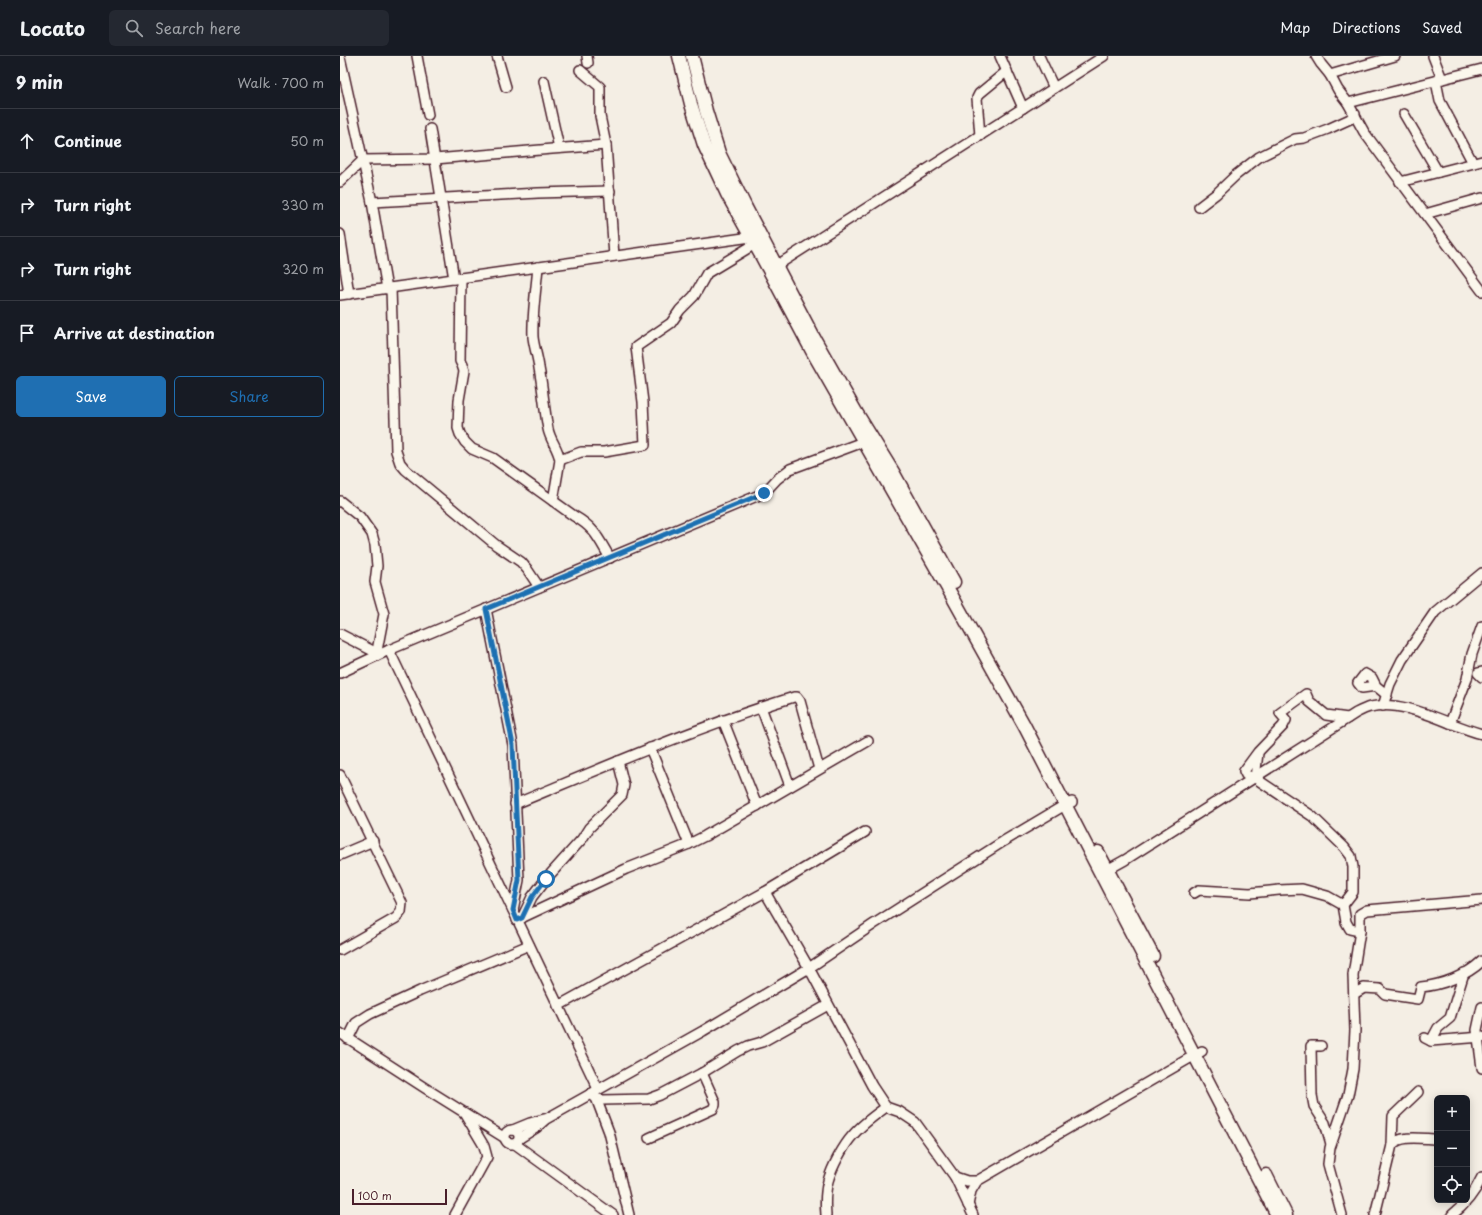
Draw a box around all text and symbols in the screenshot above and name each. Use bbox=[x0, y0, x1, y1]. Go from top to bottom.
search box bbox=[109, 10, 389, 46]
text: Locato bbox=[20, 14, 85, 42]
text: Search here bbox=[155, 16, 241, 39]
icon: search bbox=[123, 17, 145, 39]
text: Map bbox=[1280, 17, 1310, 38]
text: Directions bbox=[1332, 17, 1400, 38]
text: Saved bbox=[1422, 17, 1462, 38]
text: 9 min bbox=[16, 69, 63, 95]
text: Walk · 700 m bbox=[237, 73, 324, 92]
text: Continue bbox=[54, 129, 122, 152]
icon: ahead bbox=[16, 130, 38, 152]
text: 50 m bbox=[290, 131, 324, 150]
text: Turn right bbox=[54, 193, 131, 216]
icon: right bbox=[16, 194, 38, 216]
text: 330 m bbox=[281, 195, 324, 214]
text: Turn right bbox=[54, 257, 131, 280]
icon: right bbox=[16, 258, 38, 280]
text: 320 m bbox=[282, 259, 324, 278]
text: Arrive at destination bbox=[54, 321, 215, 344]
icon: arrive bbox=[16, 322, 38, 344]
button: Save bbox=[16, 376, 166, 417]
button: Share bbox=[174, 376, 324, 417]
route end bbox=[755, 484, 773, 502]
route start bbox=[537, 870, 555, 888]
map controls bbox=[1434, 1095, 1470, 1203]
button: + bbox=[1434, 1095, 1470, 1131]
button: − bbox=[1434, 1131, 1470, 1167]
button: locate bbox=[1434, 1167, 1470, 1203]
scale bar bbox=[352, 1187, 447, 1206]
text: 100 m bbox=[358, 1187, 392, 1204]

